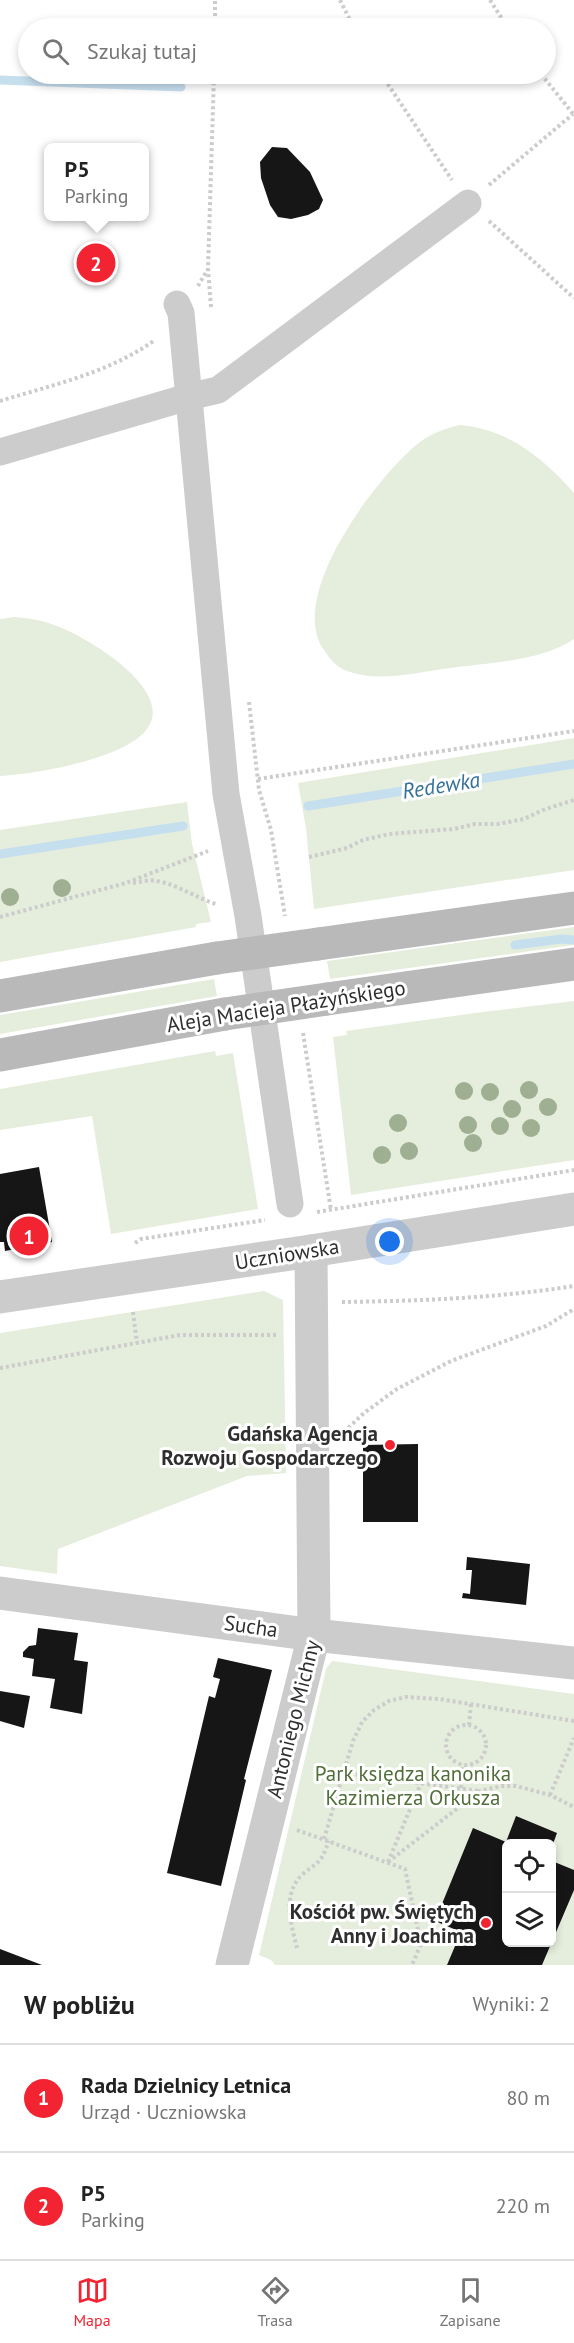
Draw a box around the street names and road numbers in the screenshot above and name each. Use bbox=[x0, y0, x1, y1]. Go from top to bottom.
street label: Aleja Macieja Płażyńskiego bbox=[165, 974, 407, 1038]
street label: Uczniowska bbox=[233, 1232, 341, 1276]
street label: Sucha bbox=[222, 1609, 280, 1643]
street label: Antoniego Michny bbox=[260, 1637, 326, 1801]

